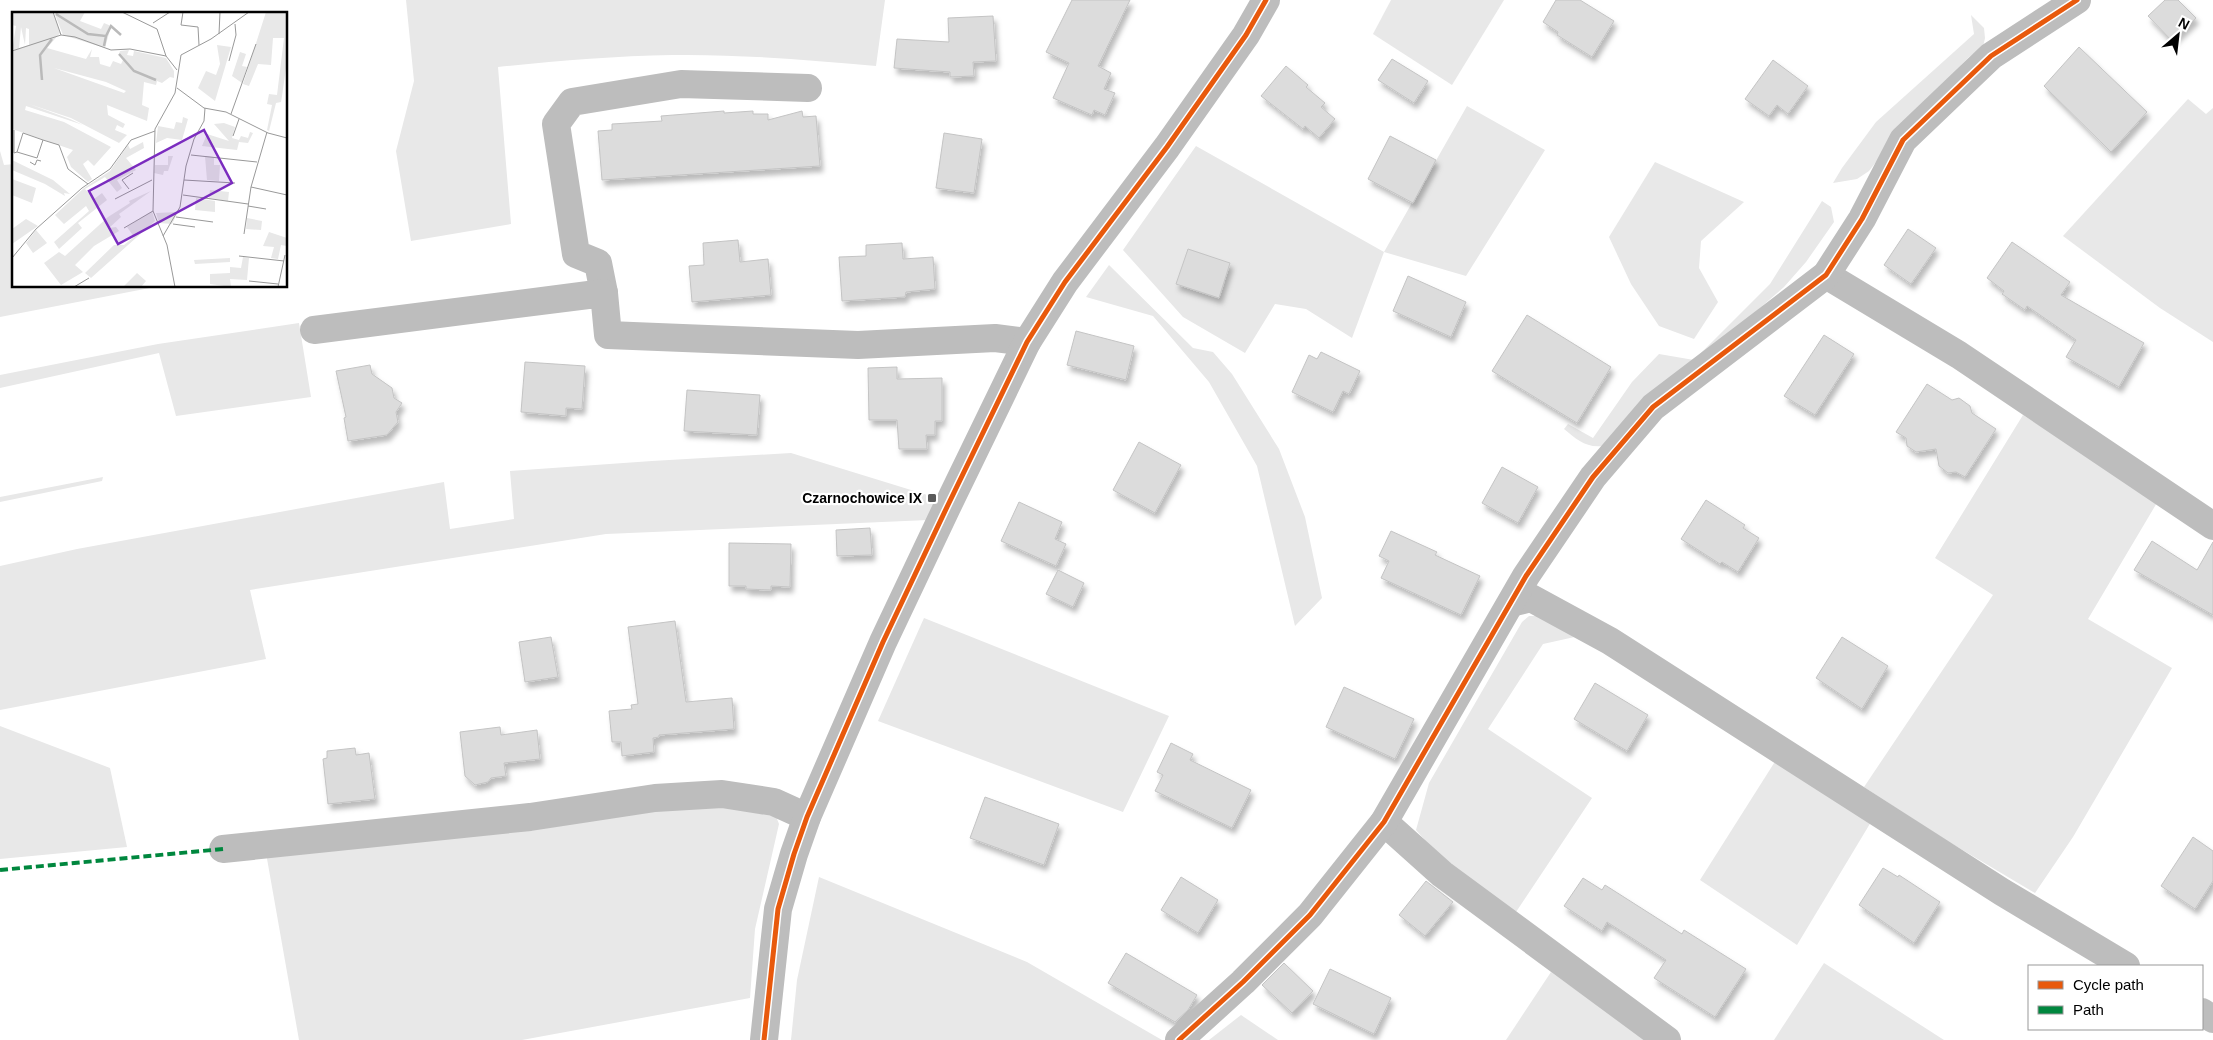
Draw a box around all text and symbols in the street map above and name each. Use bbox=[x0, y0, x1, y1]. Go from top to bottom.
north arrow bbox=[2153, 10, 2203, 60]
inset map bbox=[12, 12, 288, 288]
text: N bbox=[2176, 14, 2192, 33]
place label: Czarnochowice IX bbox=[802, 490, 923, 506]
marker: Czarnochowice IX bbox=[926, 492, 938, 504]
legend bbox=[2028, 965, 2203, 1030]
text: Cycle path bbox=[2073, 976, 2144, 993]
text: Path bbox=[2073, 1001, 2104, 1018]

